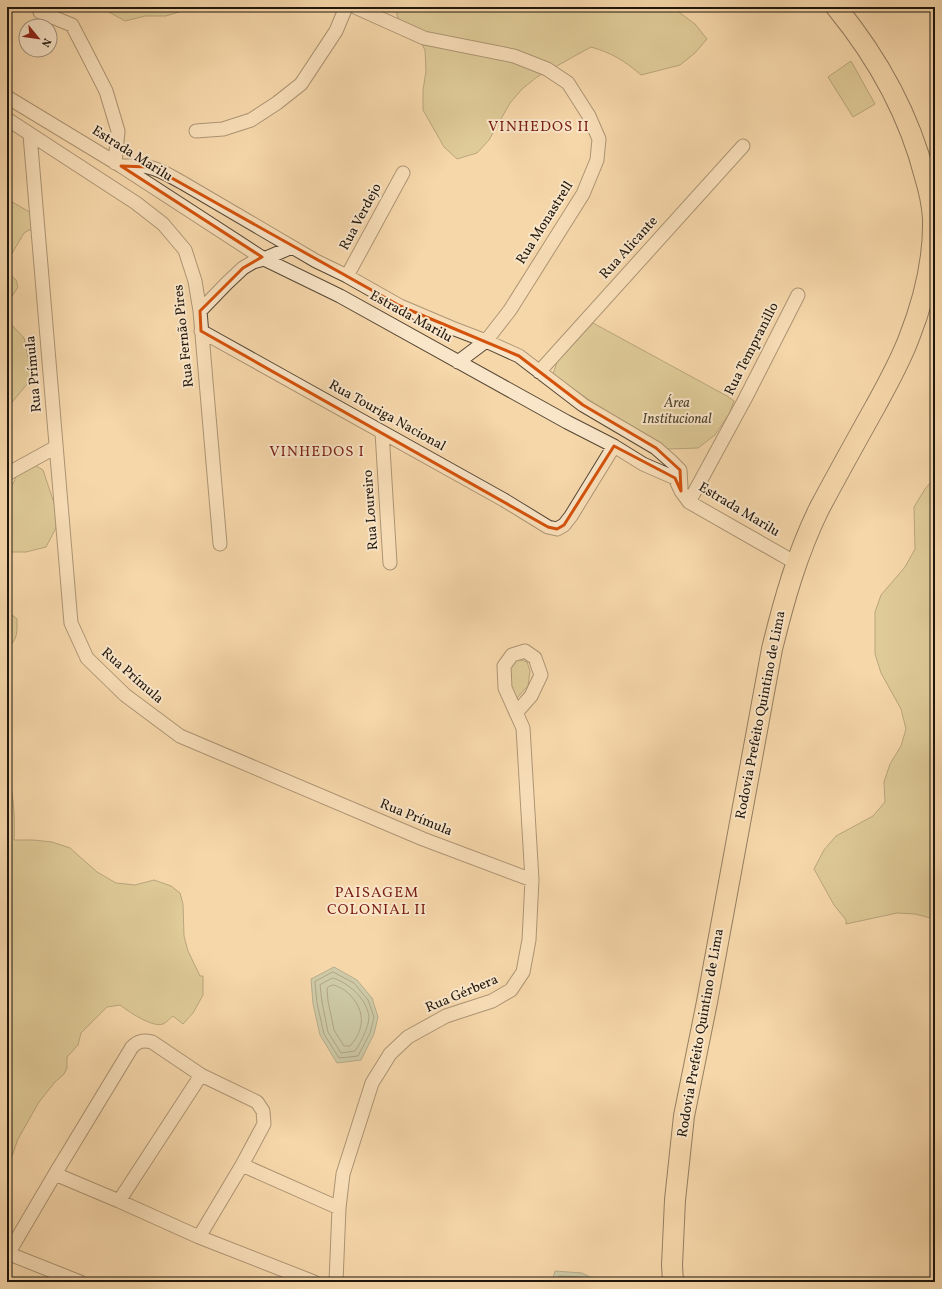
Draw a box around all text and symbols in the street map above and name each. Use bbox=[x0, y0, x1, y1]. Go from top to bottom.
north arrow bbox=[18, 18, 58, 58]
text: N bbox=[37, 35, 54, 49]
district label: VINHEDOS II bbox=[488, 117, 590, 138]
street label: Estrada Marilu bbox=[88, 122, 176, 186]
street label: Rua Monastrell bbox=[512, 178, 578, 268]
street label: Rua Verdejo bbox=[335, 180, 387, 254]
street label: Rua Alicante bbox=[596, 212, 663, 284]
street label: Rua Fernão Pires bbox=[169, 284, 199, 388]
street label: Estrada Marilu bbox=[366, 286, 456, 348]
street label: Rua Tempranillo bbox=[720, 299, 784, 399]
street label: Rua Prímula bbox=[21, 335, 47, 413]
street label: Rua Touriga Nacional bbox=[325, 376, 449, 456]
park label: Área Institucional bbox=[642, 394, 712, 429]
district label: VINHEDOS I bbox=[269, 442, 365, 463]
street label: Rua Loureiro bbox=[359, 469, 383, 551]
street label: Estrada Marilu bbox=[695, 478, 783, 542]
street label: Rodovia Prefeito Quintino de Lima bbox=[731, 609, 791, 821]
street label: Rua Prímula bbox=[97, 644, 167, 708]
street label: Rua Prímula bbox=[377, 795, 455, 841]
district label: PAISAGEM COLONIAL II bbox=[327, 883, 427, 921]
street label: Rodovia Prefeito Quintino de Lima bbox=[673, 927, 729, 1139]
street label: Rua Gérbera bbox=[423, 970, 501, 1018]

